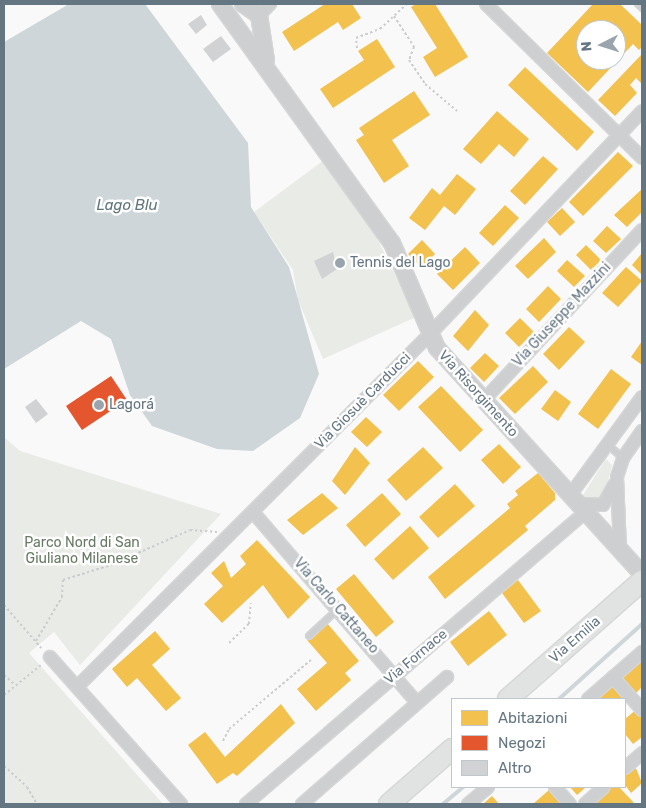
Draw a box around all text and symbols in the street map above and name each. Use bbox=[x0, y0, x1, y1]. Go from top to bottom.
north arrow bbox=[576, 20, 626, 70]
text: N bbox=[578, 41, 595, 52]
water label: Lago Blu bbox=[96, 197, 158, 215]
place label: Tennis del Lago bbox=[350, 255, 451, 271]
marker: Tennis del Lago bbox=[334, 257, 346, 269]
street label: Via Giuseppe Mazzini bbox=[509, 259, 615, 371]
street label: Via Risorgimento bbox=[435, 347, 521, 441]
street label: Via Giosuè Carducci bbox=[311, 349, 415, 453]
place label: Lagorá bbox=[109, 397, 154, 413]
marker: Lagorá bbox=[93, 399, 105, 411]
park label: Parco Nord di San Giuliano Milanese bbox=[24, 535, 140, 568]
street label: Via Carlo Cattaneo bbox=[290, 555, 382, 657]
street label: Via Emilia bbox=[546, 613, 604, 667]
street label: Via Fornace bbox=[381, 626, 451, 688]
legend bbox=[451, 698, 626, 788]
text: Abitazioni bbox=[498, 709, 567, 727]
text: Negozi bbox=[498, 734, 546, 752]
text: Altro bbox=[498, 759, 532, 777]

